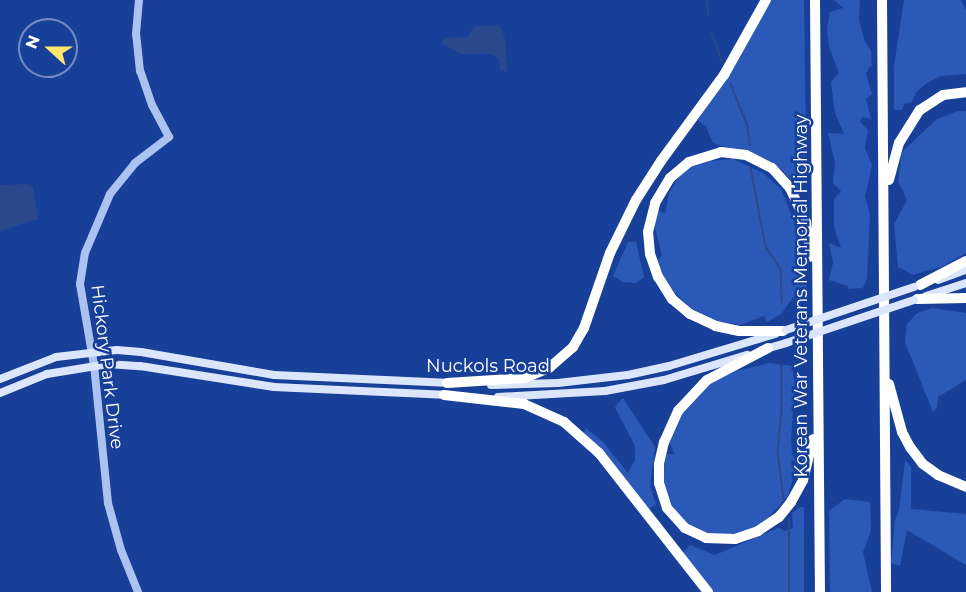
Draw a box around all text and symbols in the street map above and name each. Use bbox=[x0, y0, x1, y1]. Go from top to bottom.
north arrow bbox=[18, 18, 78, 78]
text: N bbox=[21, 33, 44, 52]
street label: Korean War Veterans Memorial Highway bbox=[790, 114, 812, 478]
street label: Hickory Park Drive bbox=[86, 283, 128, 451]
street label: Nuckols Road bbox=[426, 355, 550, 377]

